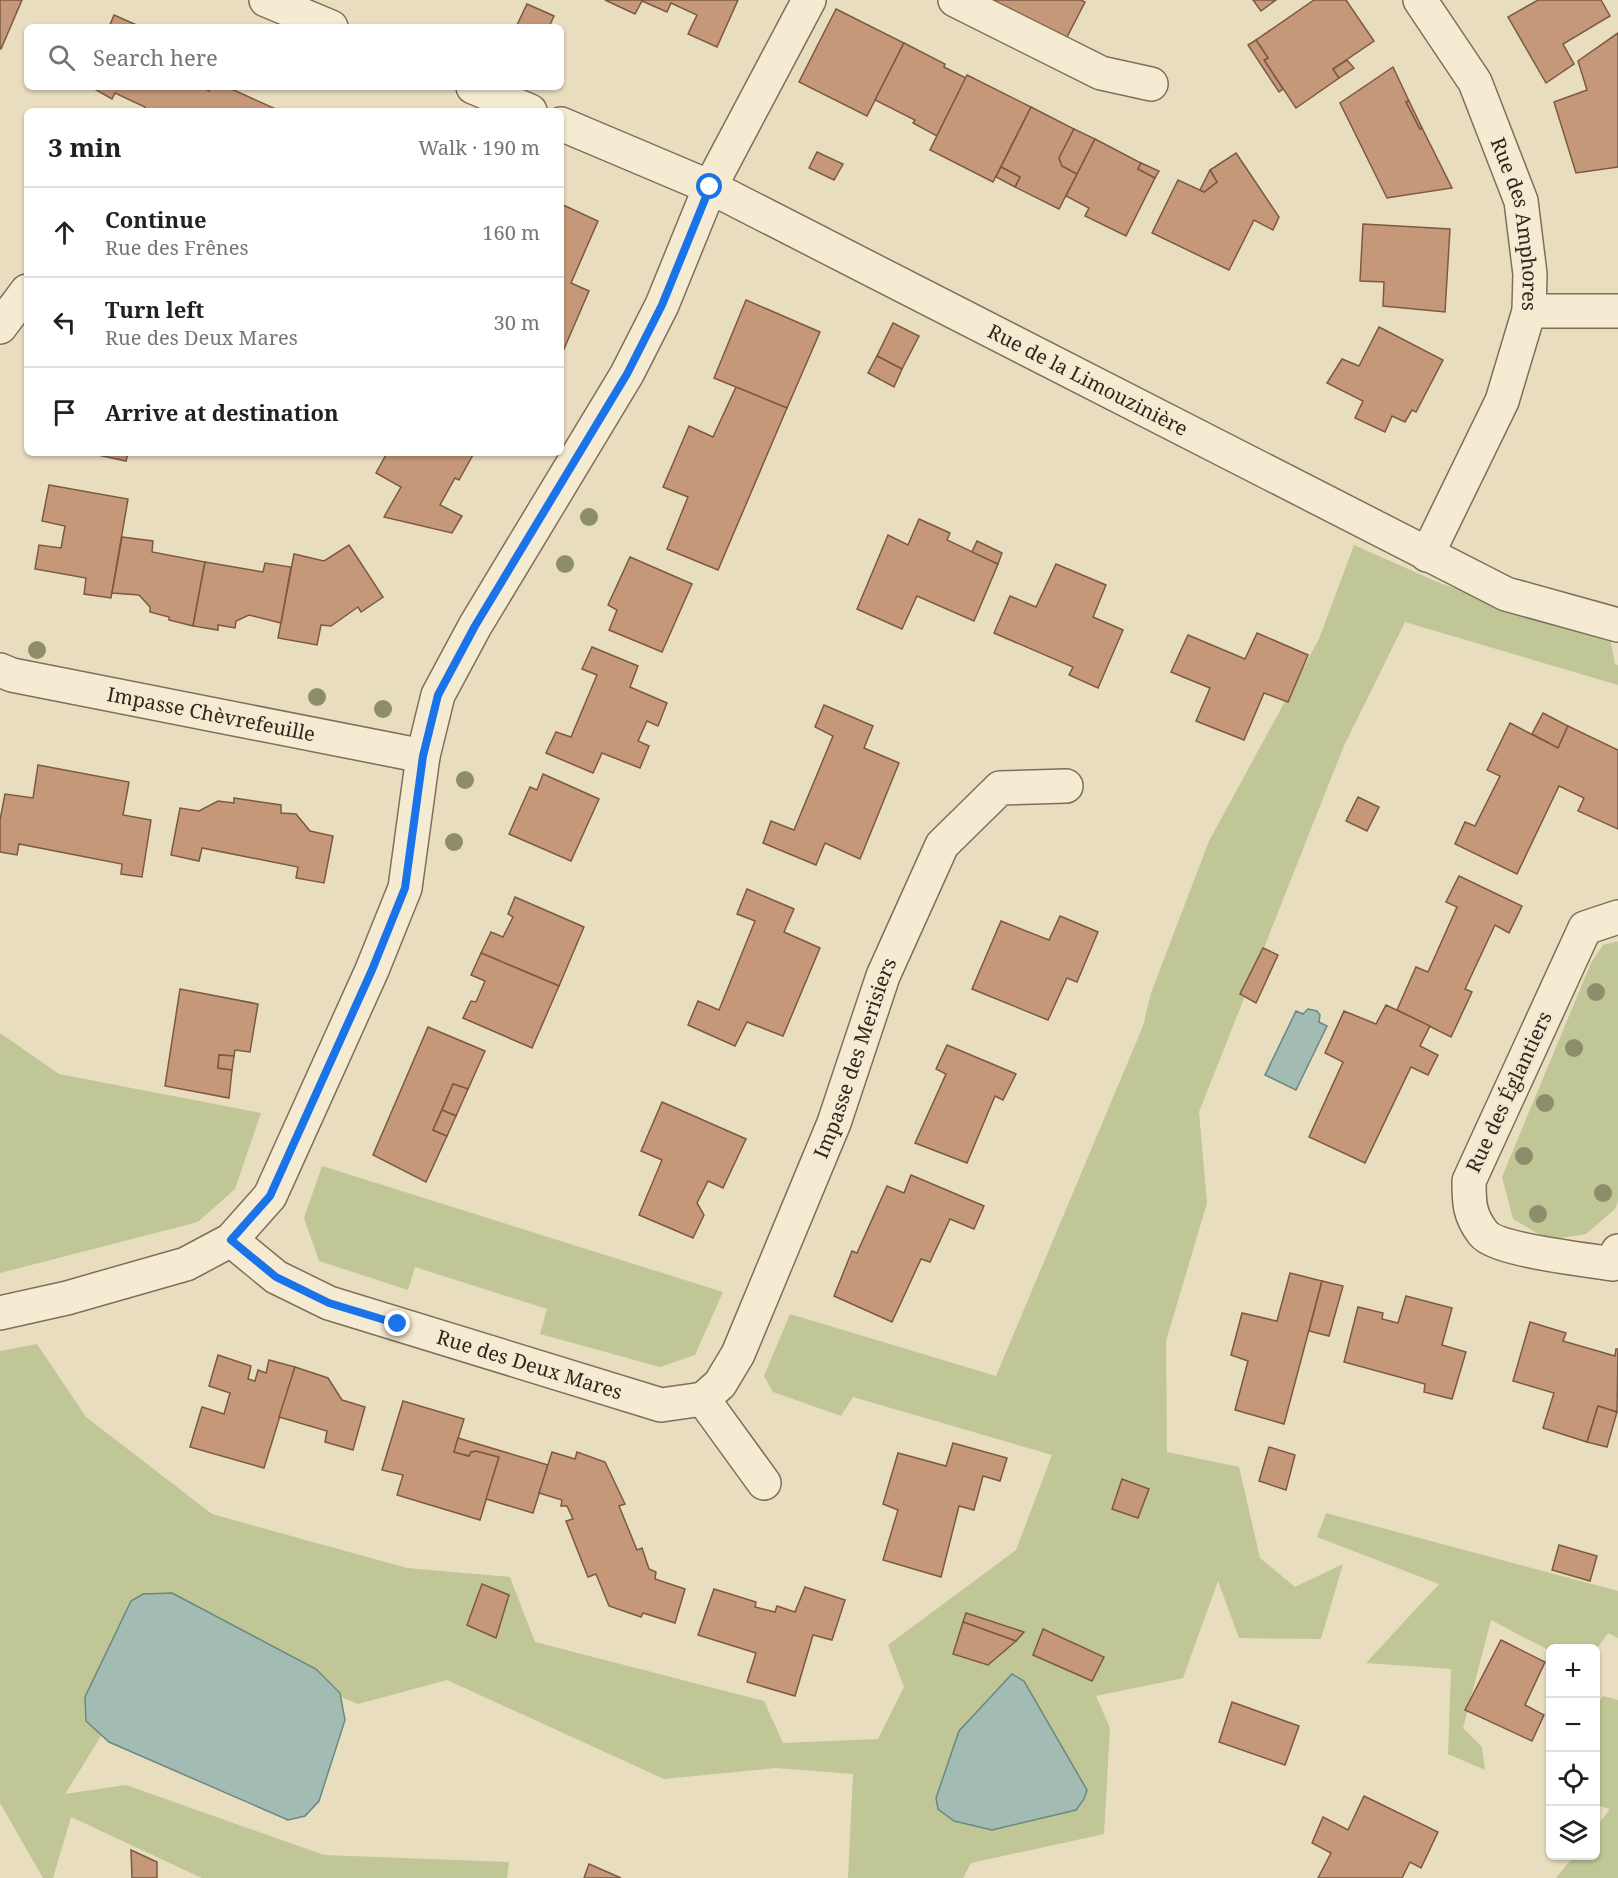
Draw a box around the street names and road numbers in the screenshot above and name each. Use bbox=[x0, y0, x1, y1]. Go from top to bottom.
street label: Rue des Amphores bbox=[1485, 133, 1544, 311]
street label: Rue de la Limouzinière bbox=[983, 317, 1193, 442]
street label: Impasse Chèvrefeuille bbox=[105, 680, 318, 747]
street label: Impasse des Merisiers bbox=[807, 953, 903, 1162]
street label: Rue des Églantiers bbox=[1459, 1007, 1558, 1177]
street label: Rue des Deux Mares bbox=[433, 1323, 626, 1405]

